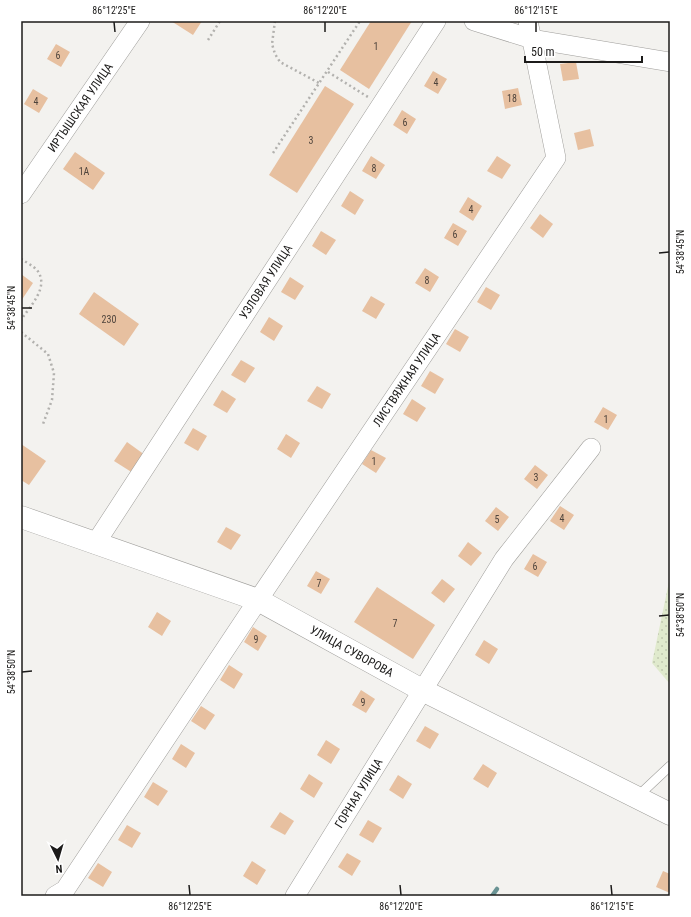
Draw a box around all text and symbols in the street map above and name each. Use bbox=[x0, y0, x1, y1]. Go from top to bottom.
text: 86°12'25"E bbox=[92, 5, 136, 16]
text: 86°12'20"E bbox=[303, 5, 347, 16]
text: 86°12'15"E bbox=[514, 5, 558, 16]
scale bar bbox=[525, 38, 642, 64]
house number: 1 bbox=[374, 41, 378, 52]
text: 50 m bbox=[531, 45, 555, 59]
house number: 6 bbox=[56, 50, 61, 61]
street label: ИРТЫШСКАЯ УЛИЦА bbox=[45, 60, 116, 155]
house number: 4 bbox=[434, 77, 439, 88]
house number: 18 bbox=[507, 93, 517, 104]
house number: 4 bbox=[34, 96, 39, 107]
house number: 6 bbox=[403, 117, 408, 128]
house number: 3 bbox=[309, 135, 314, 146]
house number: 8 bbox=[372, 163, 377, 174]
house number: 1А bbox=[79, 166, 90, 177]
house number: 4 bbox=[469, 204, 474, 215]
house number: 6 bbox=[453, 229, 458, 240]
text: 54°38'45"N bbox=[675, 230, 686, 274]
street label: УЗЛОВАЯ УЛИЦА bbox=[237, 242, 295, 322]
house number: 8 bbox=[425, 275, 430, 286]
text: 54°38'45"N bbox=[6, 286, 17, 330]
house number: 230 bbox=[102, 314, 116, 325]
street label: ЛИСТВЯЖНАЯ УЛИЦА bbox=[370, 330, 443, 429]
house number: 1 bbox=[604, 414, 608, 425]
house number: 1 bbox=[372, 456, 376, 467]
house number: 3 bbox=[534, 472, 539, 483]
house number: 4 bbox=[560, 513, 565, 524]
house number: 5 bbox=[495, 514, 500, 525]
house number: 6 bbox=[533, 561, 538, 572]
house number: 7 bbox=[317, 578, 322, 589]
text: 54°38'50"N bbox=[675, 593, 686, 637]
house number: 7 bbox=[393, 618, 398, 629]
street label: УЛИЦА СУВОРОВА bbox=[308, 623, 396, 680]
house number: 9 bbox=[254, 634, 259, 645]
text: 54°38'50"N bbox=[6, 650, 17, 694]
house number: 9 bbox=[361, 697, 366, 708]
street label: ГОРНАЯ УЛИЦА bbox=[332, 756, 386, 830]
north arrow bbox=[38, 839, 78, 879]
text: N bbox=[55, 862, 63, 875]
text: 86°12'25"E bbox=[168, 901, 212, 912]
text: 86°12'20"E bbox=[379, 901, 423, 912]
text: 86°12'15"E bbox=[590, 901, 634, 912]

